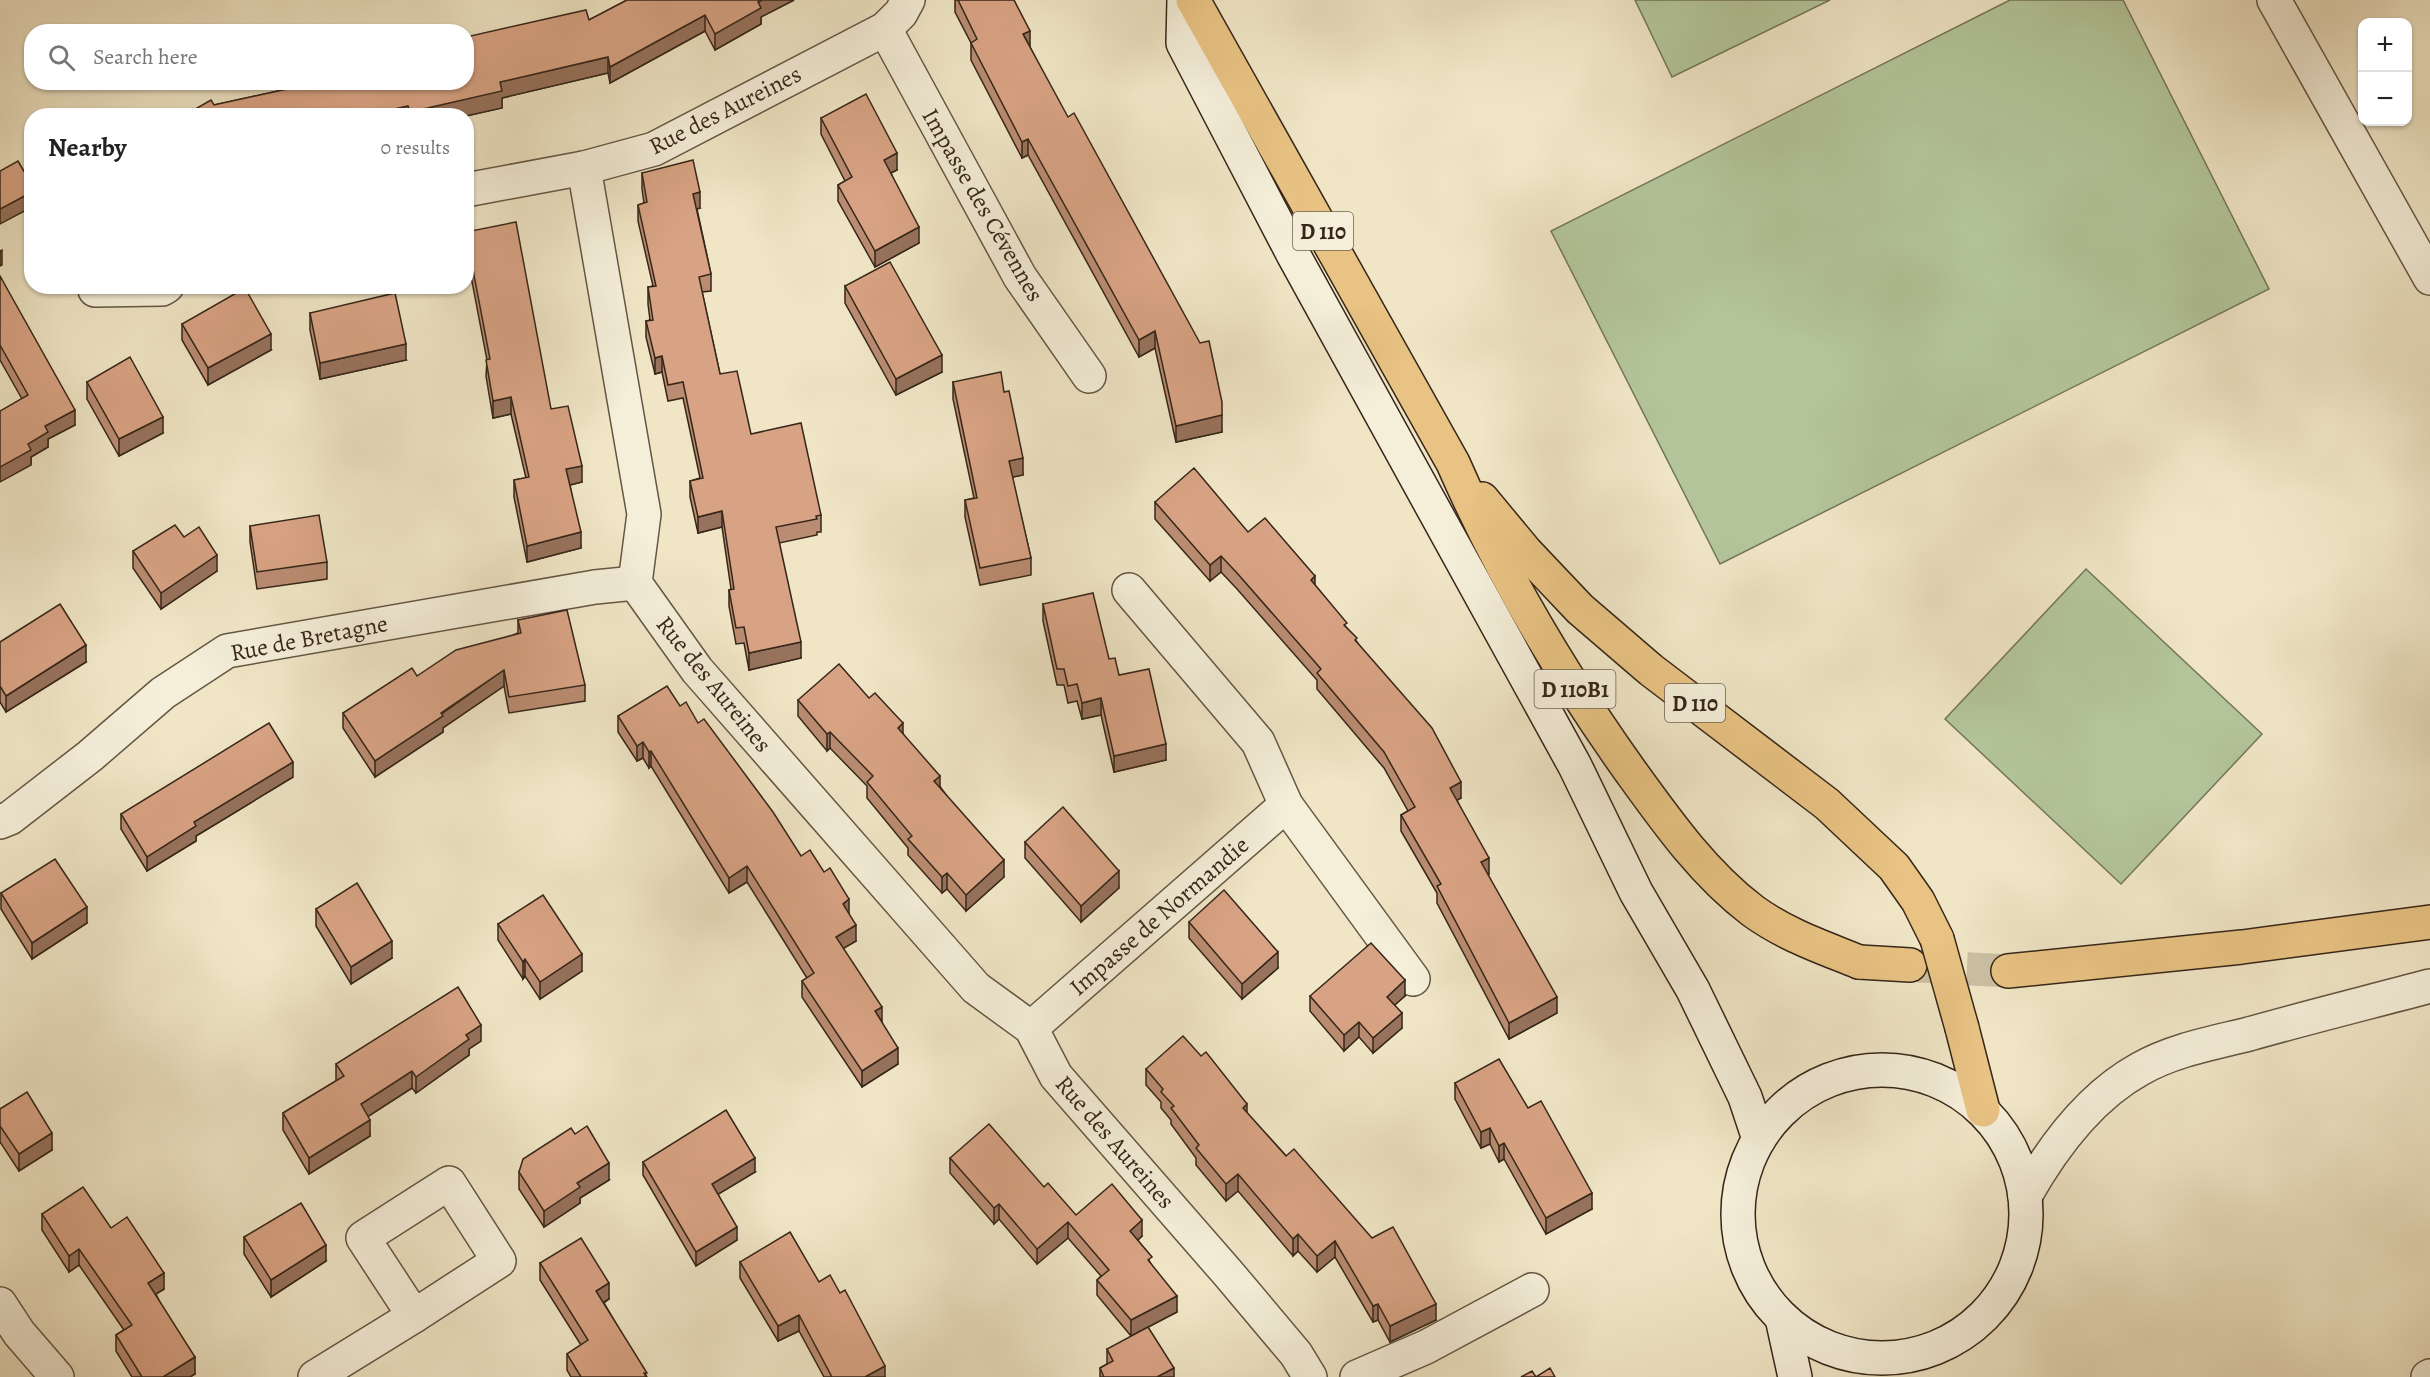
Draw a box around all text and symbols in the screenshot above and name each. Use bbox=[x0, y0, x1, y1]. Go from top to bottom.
map controls bbox=[2358, 18, 2412, 126]
button: + bbox=[2358, 18, 2412, 72]
search box bbox=[24, 24, 474, 90]
icon: search bbox=[45, 41, 78, 74]
text: Search here bbox=[93, 42, 198, 72]
street label: Rue des Aureines bbox=[643, 58, 807, 162]
button: − bbox=[2358, 72, 2412, 126]
street label: Impasse des Cévennes bbox=[915, 103, 1051, 307]
text: Nearby bbox=[48, 130, 127, 165]
text: 0 results bbox=[381, 134, 450, 161]
road number: D 110 bbox=[1293, 212, 1353, 250]
street label: Rue de Bretagne bbox=[228, 607, 390, 669]
street label: Rue des Aureines bbox=[649, 609, 779, 759]
road number: D 110B1 bbox=[1534, 670, 1616, 708]
road number: D 110 bbox=[1665, 684, 1725, 722]
street label: Impasse de Normandie bbox=[1062, 829, 1256, 1003]
street label: Rue des Aureines bbox=[1048, 1068, 1182, 1216]

